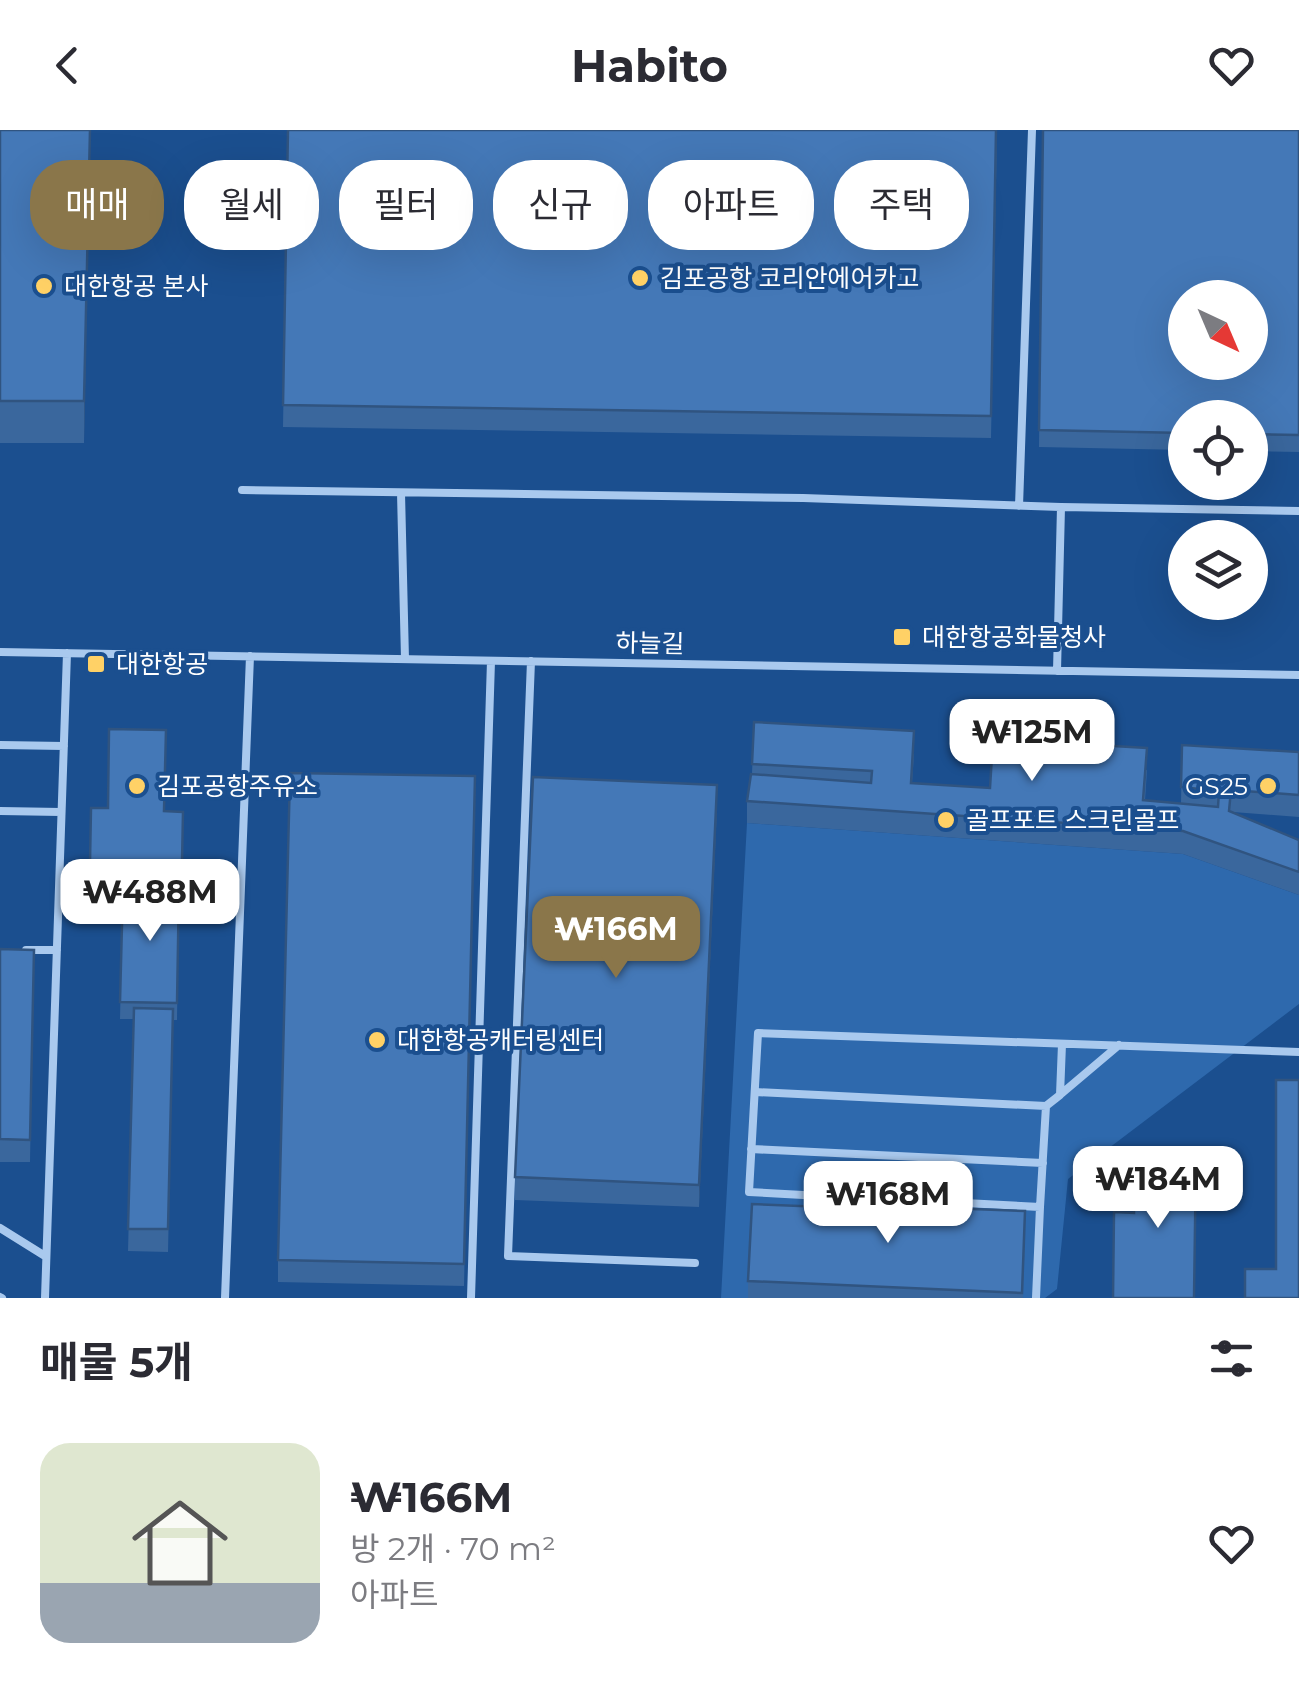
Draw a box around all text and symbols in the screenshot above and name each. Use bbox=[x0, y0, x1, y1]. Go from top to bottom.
icon: back bbox=[40, 38, 95, 93]
text: Habito bbox=[571, 38, 728, 93]
icon: heart bbox=[1204, 38, 1259, 93]
chip: 매매 bbox=[30, 160, 164, 250]
chip: 월세 bbox=[184, 160, 319, 250]
chip: 필터 bbox=[339, 160, 473, 250]
chip: 신규 bbox=[493, 160, 628, 250]
chip: 아파트 bbox=[648, 160, 814, 250]
chip: 주택 bbox=[834, 160, 969, 250]
place label: 김포공항 코리안에어카고 bbox=[660, 263, 920, 293]
marker: 김포공항 코리안에어카고 bbox=[629, 267, 651, 289]
place label: 대한항공 본사 bbox=[64, 271, 209, 301]
marker: 대한항공 본사 bbox=[33, 275, 55, 297]
north arrow bbox=[1168, 280, 1268, 380]
map controls bbox=[1168, 280, 1268, 620]
button: locate bbox=[1168, 400, 1268, 500]
button: layers bbox=[1168, 520, 1268, 620]
place label: 대한항공화물청사 bbox=[922, 622, 1106, 652]
marker: 대한항공화물청사 bbox=[891, 626, 913, 648]
street label: 하늘길 bbox=[615, 627, 685, 659]
place label: 대한항공 bbox=[116, 649, 208, 679]
marker: 대한항공 bbox=[85, 653, 107, 675]
pin: ₩125M bbox=[962, 699, 1102, 784]
text: ₩125M bbox=[972, 712, 1092, 751]
place label: 김포공항주유소 bbox=[157, 771, 318, 801]
place label: GS25 bbox=[1185, 771, 1248, 801]
marker: 김포공항주유소 bbox=[126, 775, 148, 797]
marker: GS25 bbox=[1257, 775, 1279, 797]
place label: 골프포트 스크린골프 bbox=[966, 805, 1180, 835]
marker: 골프포트 스크린골프 bbox=[935, 809, 957, 831]
pin: ₩488M bbox=[80, 859, 220, 944]
text: ₩488M bbox=[82, 872, 218, 911]
pin: ₩166M bbox=[546, 896, 686, 981]
text: ₩166M bbox=[554, 909, 678, 948]
place label: 대한항공캐터링센터 bbox=[397, 1025, 604, 1055]
marker: 대한항공캐터링센터 bbox=[366, 1029, 388, 1051]
pin: ₩184M bbox=[1088, 1146, 1228, 1231]
text: ₩184M bbox=[1095, 1159, 1221, 1198]
pin: ₩168M bbox=[818, 1161, 958, 1246]
text: ₩168M bbox=[826, 1174, 950, 1213]
icon: filters bbox=[1204, 1331, 1259, 1386]
text: 매물 5개 bbox=[40, 1336, 193, 1388]
text: ₩166M bbox=[350, 1471, 512, 1523]
icon: home bbox=[120, 1483, 240, 1603]
icon: heart bbox=[1204, 1516, 1259, 1571]
text: 방 2개 · 70 m² bbox=[350, 1529, 556, 1568]
text: 아파트 bbox=[350, 1575, 438, 1614]

